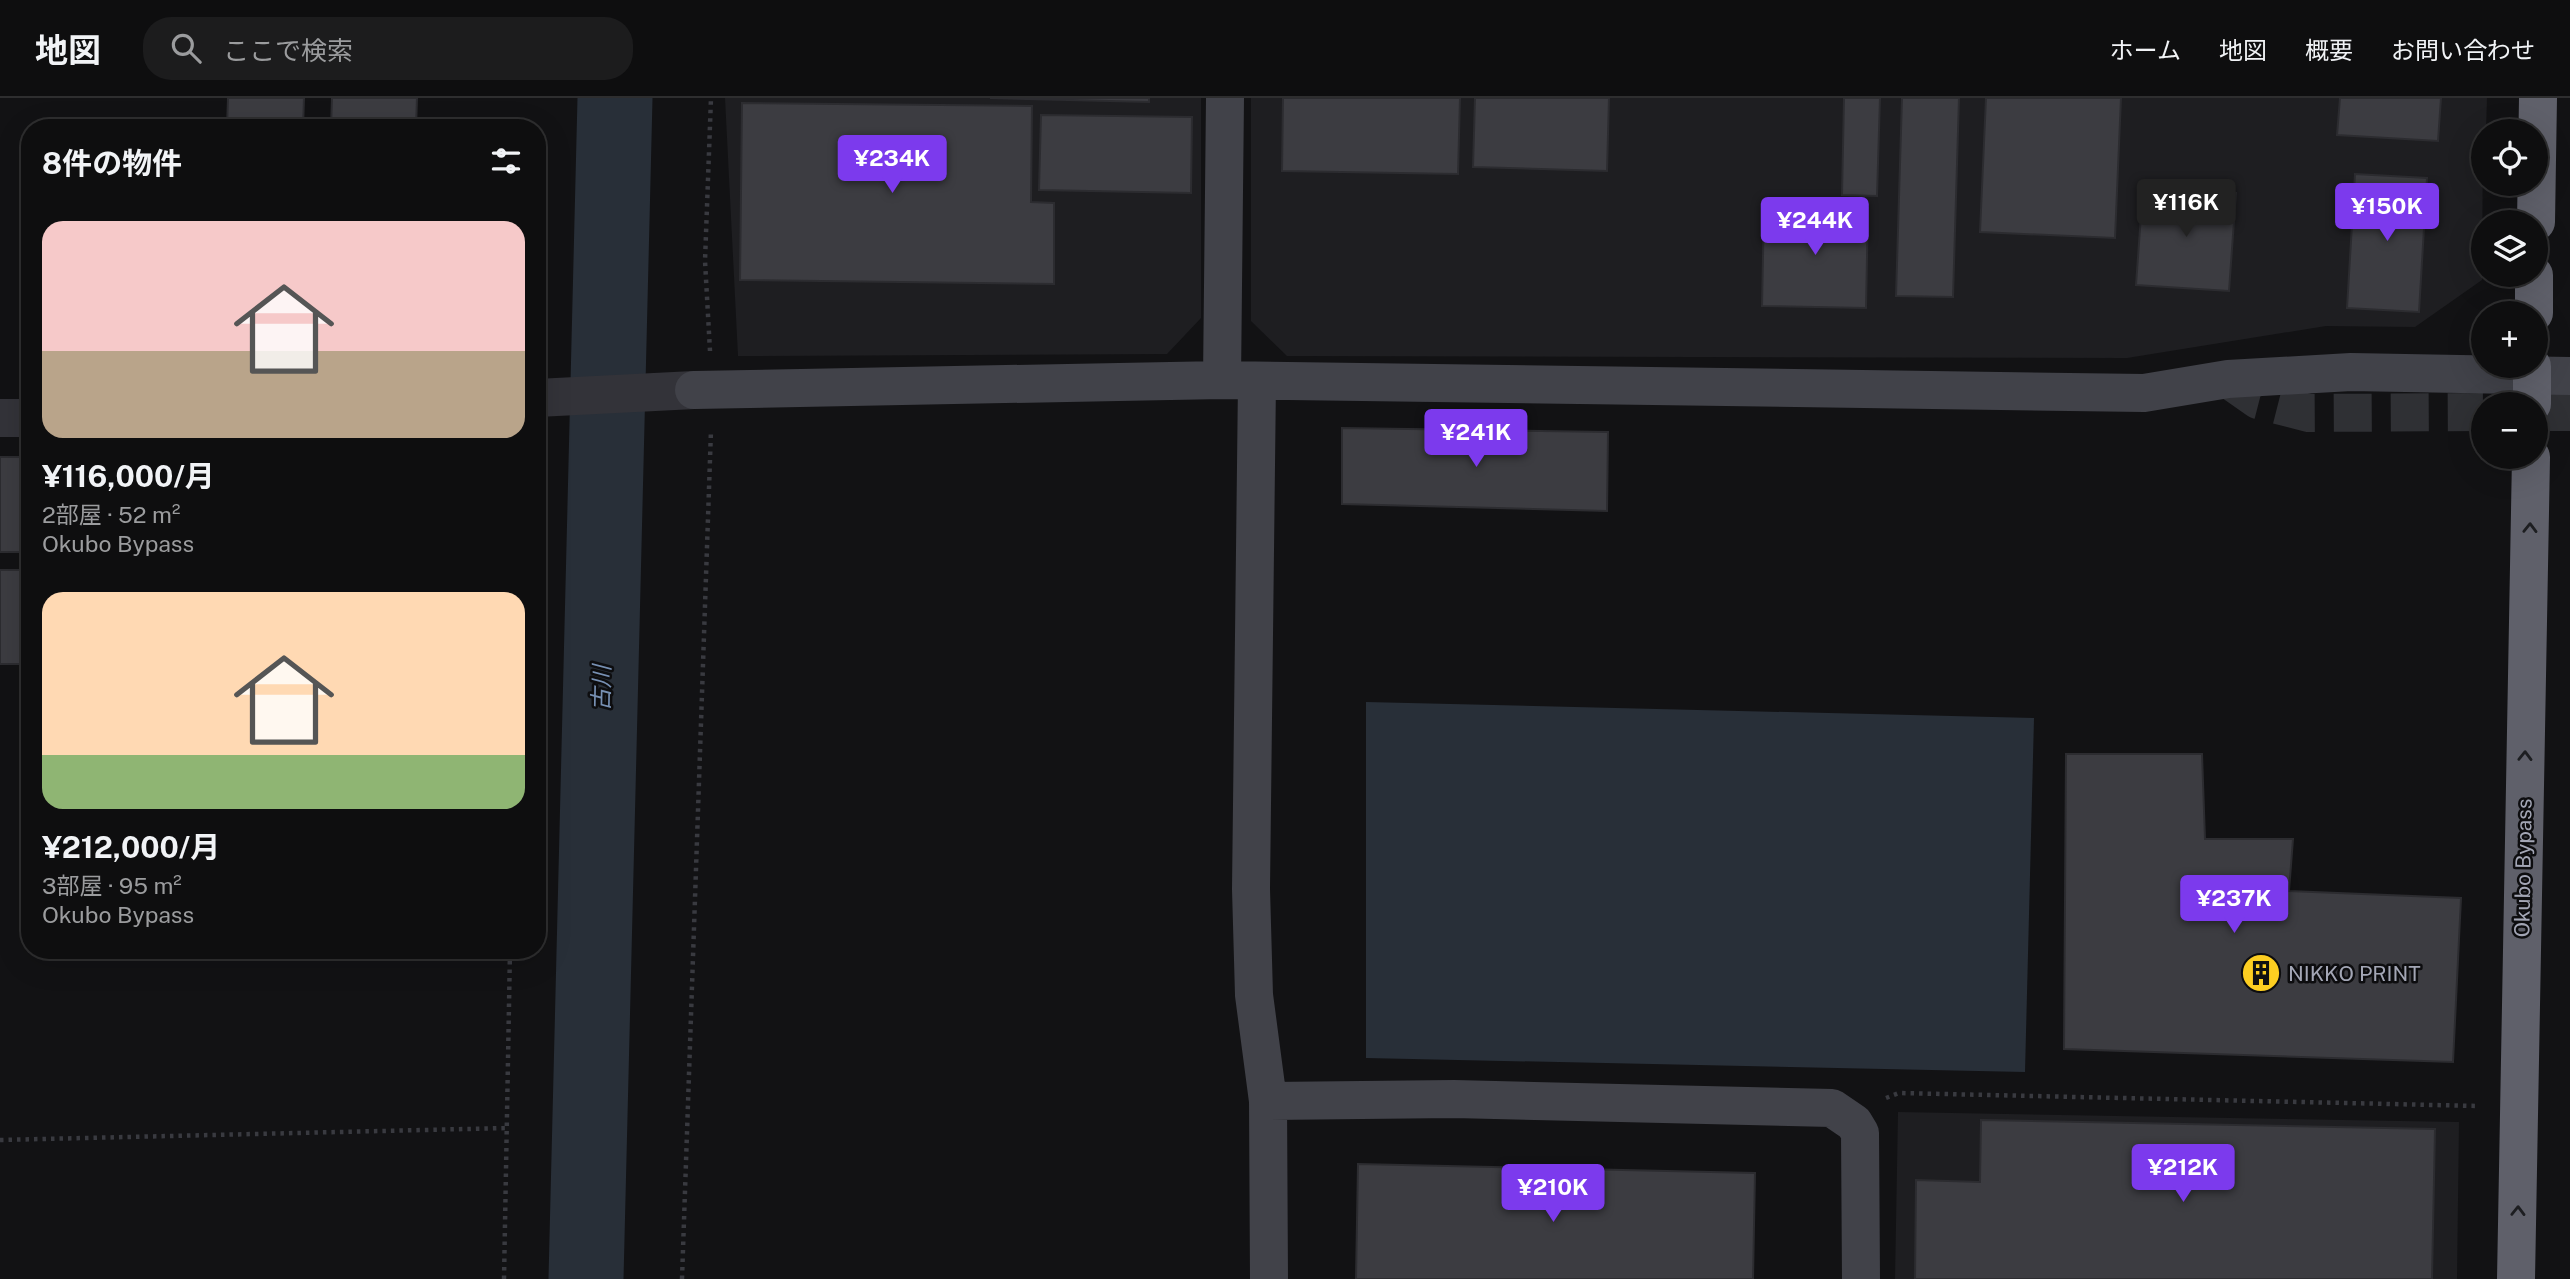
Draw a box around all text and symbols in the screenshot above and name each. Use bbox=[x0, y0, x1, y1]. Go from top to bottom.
search box bbox=[143, 17, 633, 80]
icon: search bbox=[167, 29, 205, 67]
text: 地図 bbox=[35, 31, 101, 69]
text: ここで検索 bbox=[223, 35, 353, 66]
text: ホーム bbox=[2110, 36, 2181, 64]
text: 地図 bbox=[2219, 36, 2267, 64]
text: 概要 bbox=[2305, 36, 2353, 64]
text: お問い合わせ bbox=[2391, 36, 2535, 64]
map controls bbox=[2471, 119, 2548, 469]
button: locate bbox=[2471, 119, 2548, 196]
pin: ¥234K bbox=[843, 136, 941, 195]
icon: filters bbox=[487, 142, 525, 180]
text: ¥234K bbox=[854, 144, 930, 171]
text: 8件の物件 bbox=[42, 145, 182, 181]
pin: ¥116K bbox=[2137, 180, 2235, 239]
pin: ¥150K bbox=[2338, 184, 2436, 243]
text: ¥116K bbox=[2153, 188, 2219, 215]
text: ¥150K bbox=[2351, 192, 2423, 219]
pin: ¥244K bbox=[1766, 198, 1864, 257]
text: ¥244K bbox=[1777, 206, 1853, 233]
button: layers bbox=[2471, 210, 2548, 287]
icon: home bbox=[221, 266, 347, 392]
button: + bbox=[2471, 301, 2548, 378]
button: − bbox=[2471, 392, 2548, 469]
pin: ¥241K bbox=[1427, 410, 1525, 469]
text: ¥241K bbox=[1440, 418, 1512, 445]
text: ¥116,000/月 bbox=[42, 458, 215, 494]
text: 2部屋 · 52 m² bbox=[42, 501, 180, 528]
one-way arrow bbox=[2522, 523, 2537, 534]
text: Okubo Bypass bbox=[42, 530, 194, 557]
icon: home bbox=[221, 637, 347, 763]
water label: 古川 bbox=[587, 662, 615, 711]
one-way arrow bbox=[2518, 750, 2533, 761]
street label: Okubo Bypass bbox=[2509, 798, 2537, 938]
text: ¥212,000/月 bbox=[42, 829, 220, 865]
text: 3部屋 · 95 m² bbox=[42, 872, 182, 899]
pin: ¥237K bbox=[2185, 876, 2283, 935]
text: ¥237K bbox=[2196, 884, 2272, 911]
text: Okubo Bypass bbox=[42, 901, 194, 928]
building icon: NIKKO PRINT bbox=[2240, 952, 2282, 994]
place label: NIKKO PRINT bbox=[2288, 961, 2421, 986]
pin: ¥212K bbox=[2134, 1144, 2232, 1204]
text: ¥212K bbox=[2148, 1153, 2218, 1180]
pin: ¥210K bbox=[1504, 1164, 1602, 1224]
text: ¥210K bbox=[1518, 1173, 1588, 1200]
one-way arrow bbox=[2510, 1205, 2525, 1216]

